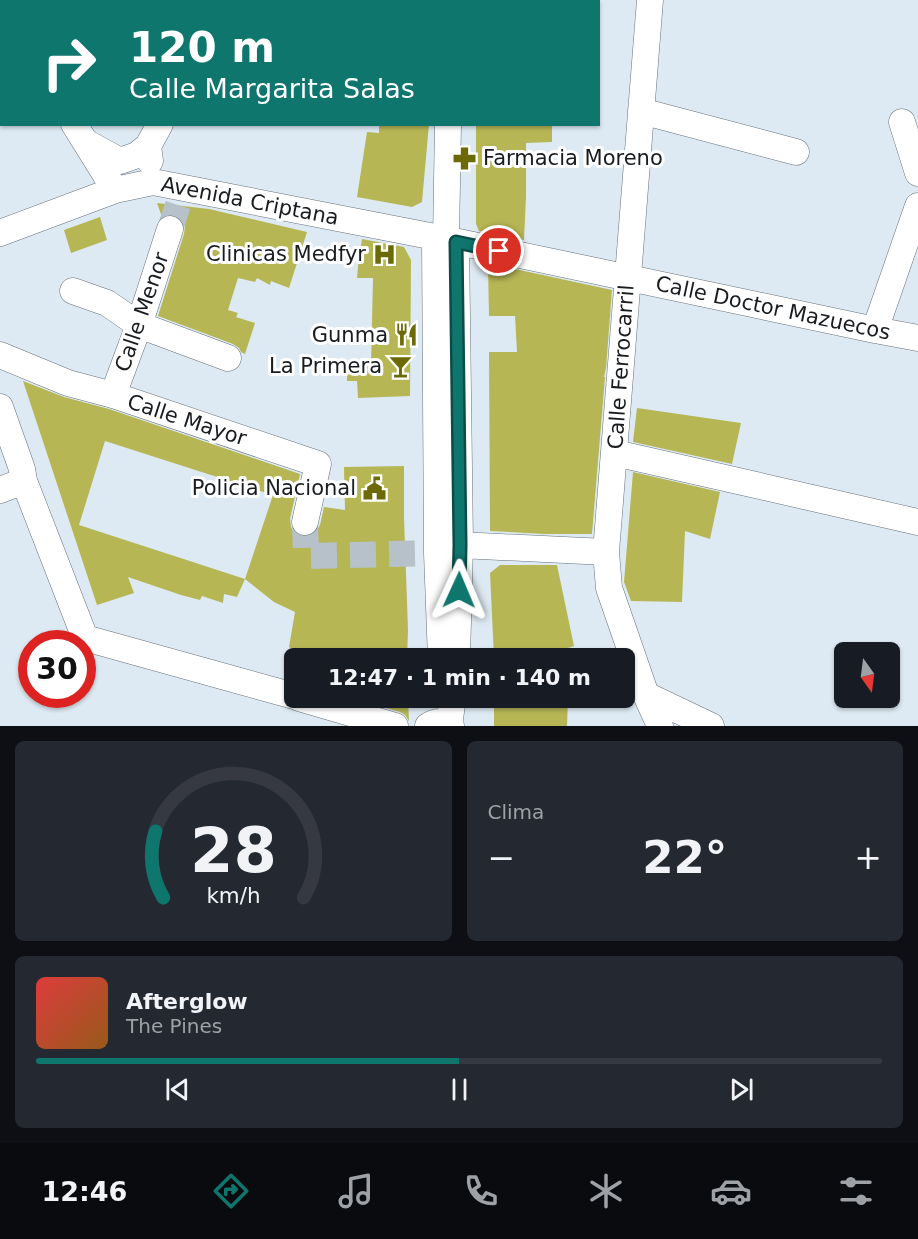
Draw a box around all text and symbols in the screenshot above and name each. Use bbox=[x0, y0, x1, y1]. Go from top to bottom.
text: 120 m bbox=[129, 23, 275, 72]
icon: right bbox=[30, 24, 108, 102]
text: Calle Margarita Salas bbox=[129, 73, 415, 104]
pharmacy icon: Farmacia Moreno bbox=[452, 145, 478, 171]
place label: Farmacia Moreno bbox=[483, 146, 663, 170]
street label: Avenida Criptana bbox=[159, 172, 341, 230]
pin bbox=[473, 225, 524, 276]
icon: arrive bbox=[482, 234, 515, 267]
hospital icon: Clinicas Medfyr bbox=[371, 241, 397, 267]
place label: Clinicas Medfyr bbox=[206, 242, 366, 266]
street label: Calle Menor bbox=[110, 249, 174, 375]
street label: Calle Doctor Mazuecos bbox=[653, 271, 893, 345]
street label: Calle Ferrocarril bbox=[603, 284, 639, 450]
restaurant icon: Gunma bbox=[393, 322, 419, 348]
place label: Gunma bbox=[312, 323, 388, 347]
bar icon: La Primera bbox=[387, 353, 413, 379]
place label: La Primera bbox=[269, 354, 382, 378]
street label: Calle Mayor bbox=[124, 389, 250, 451]
public building icon: Policia Nacional bbox=[361, 475, 387, 501]
place label: Policia Nacional bbox=[192, 476, 356, 500]
position arrow bbox=[427, 558, 491, 622]
speed limit sign: 30 bbox=[18, 630, 96, 708]
north arrow bbox=[834, 642, 900, 708]
map controls bbox=[834, 642, 900, 708]
text: 12:47 · 1 min · 140 m bbox=[328, 665, 591, 690]
text: Clima bbox=[488, 800, 544, 824]
text: 28 bbox=[190, 814, 277, 887]
text: 22° bbox=[642, 831, 727, 884]
text: − bbox=[488, 838, 515, 877]
text: + bbox=[854, 838, 882, 877]
text: km/h bbox=[206, 883, 260, 908]
text: Afterglow bbox=[126, 989, 248, 1014]
text: The Pines bbox=[126, 1014, 222, 1038]
icon: previous bbox=[161, 1073, 194, 1106]
icon: pause bbox=[443, 1073, 476, 1106]
icon: next bbox=[725, 1073, 758, 1106]
icon: directions bbox=[210, 1170, 252, 1212]
icon: music bbox=[335, 1170, 377, 1212]
icon: phone bbox=[460, 1170, 502, 1212]
icon: climate bbox=[585, 1170, 627, 1212]
icon: car bbox=[710, 1170, 752, 1212]
icon: filters bbox=[835, 1170, 877, 1212]
text: 12:46 bbox=[41, 1176, 127, 1207]

